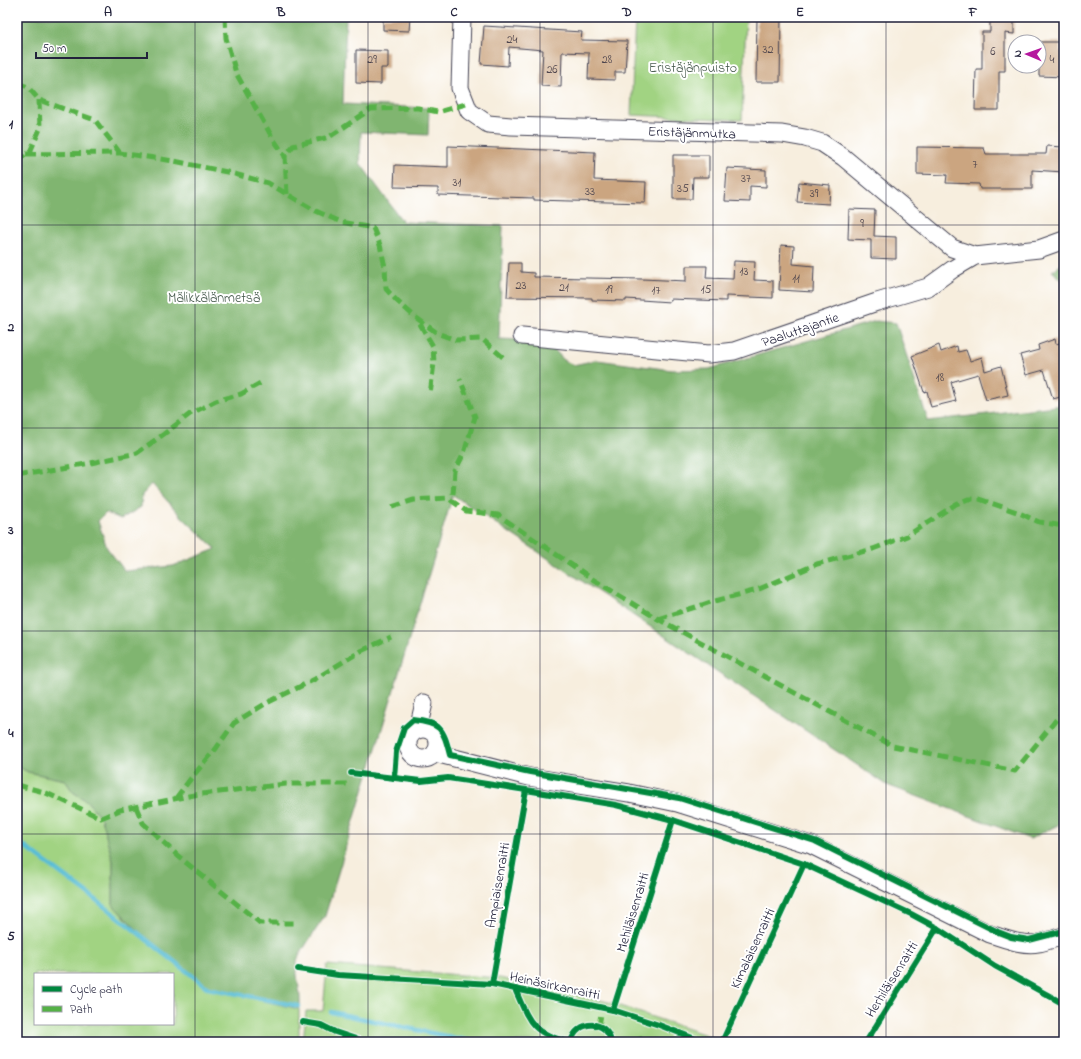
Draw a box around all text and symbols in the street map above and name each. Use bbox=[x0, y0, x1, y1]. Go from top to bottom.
text: A bbox=[104, 3, 112, 22]
text: B bbox=[276, 3, 286, 22]
text: C bbox=[450, 3, 458, 22]
text: D bbox=[621, 3, 632, 22]
text: E bbox=[796, 3, 804, 22]
text: F bbox=[968, 3, 978, 22]
house number: 24 bbox=[507, 31, 518, 49]
scale bar bbox=[36, 34, 147, 60]
north arrow bbox=[1007, 34, 1047, 74]
text: 50 m bbox=[42, 40, 66, 58]
house number: 32 bbox=[763, 41, 773, 59]
house number: 6 bbox=[990, 43, 996, 61]
text: N bbox=[1010, 50, 1026, 58]
house number: 29 bbox=[367, 51, 377, 69]
house number: 28 bbox=[602, 51, 613, 69]
house number: 4 bbox=[1050, 51, 1055, 69]
park label: Eristäjänpuisto bbox=[649, 58, 737, 79]
house number: 26 bbox=[546, 61, 558, 79]
text: 1 bbox=[9, 115, 14, 134]
street label: Eristäjänmutka bbox=[647, 121, 736, 146]
house number: 7 bbox=[973, 156, 978, 174]
house number: 37 bbox=[741, 170, 751, 188]
house number: 31 bbox=[453, 174, 462, 192]
house number: 35 bbox=[677, 180, 689, 198]
house number: 33 bbox=[585, 183, 595, 201]
house number: 39 bbox=[810, 185, 819, 203]
house number: 9 bbox=[860, 215, 864, 233]
house number: 13 bbox=[740, 263, 748, 281]
house number: 11 bbox=[792, 270, 800, 288]
house number: 23 bbox=[516, 277, 527, 295]
house number: 21 bbox=[559, 279, 569, 297]
house number: 19 bbox=[605, 281, 613, 299]
house number: 15 bbox=[701, 281, 711, 299]
house number: 17 bbox=[652, 282, 660, 300]
park label: Mälikkälänmetsä bbox=[168, 288, 260, 309]
street label: Paaluttajantie bbox=[759, 307, 843, 353]
text: 2 bbox=[7, 318, 15, 337]
house number: 18 bbox=[936, 369, 945, 387]
text: 3 bbox=[7, 521, 14, 540]
text: 4 bbox=[7, 724, 14, 743]
street label: Ampiaisenraitti bbox=[481, 841, 516, 930]
street label: Mehiläisenraitti bbox=[611, 870, 656, 955]
street label: Kimalaisenraitti bbox=[725, 905, 781, 992]
text: 5 bbox=[7, 927, 15, 946]
street label: Herhiläisenraitti bbox=[860, 938, 924, 1022]
street label: Heinäsirkanraitti bbox=[508, 967, 602, 1006]
legend bbox=[34, 973, 174, 1025]
text: Cycle path bbox=[70, 981, 122, 1000]
text: Path bbox=[70, 1001, 93, 1019]

